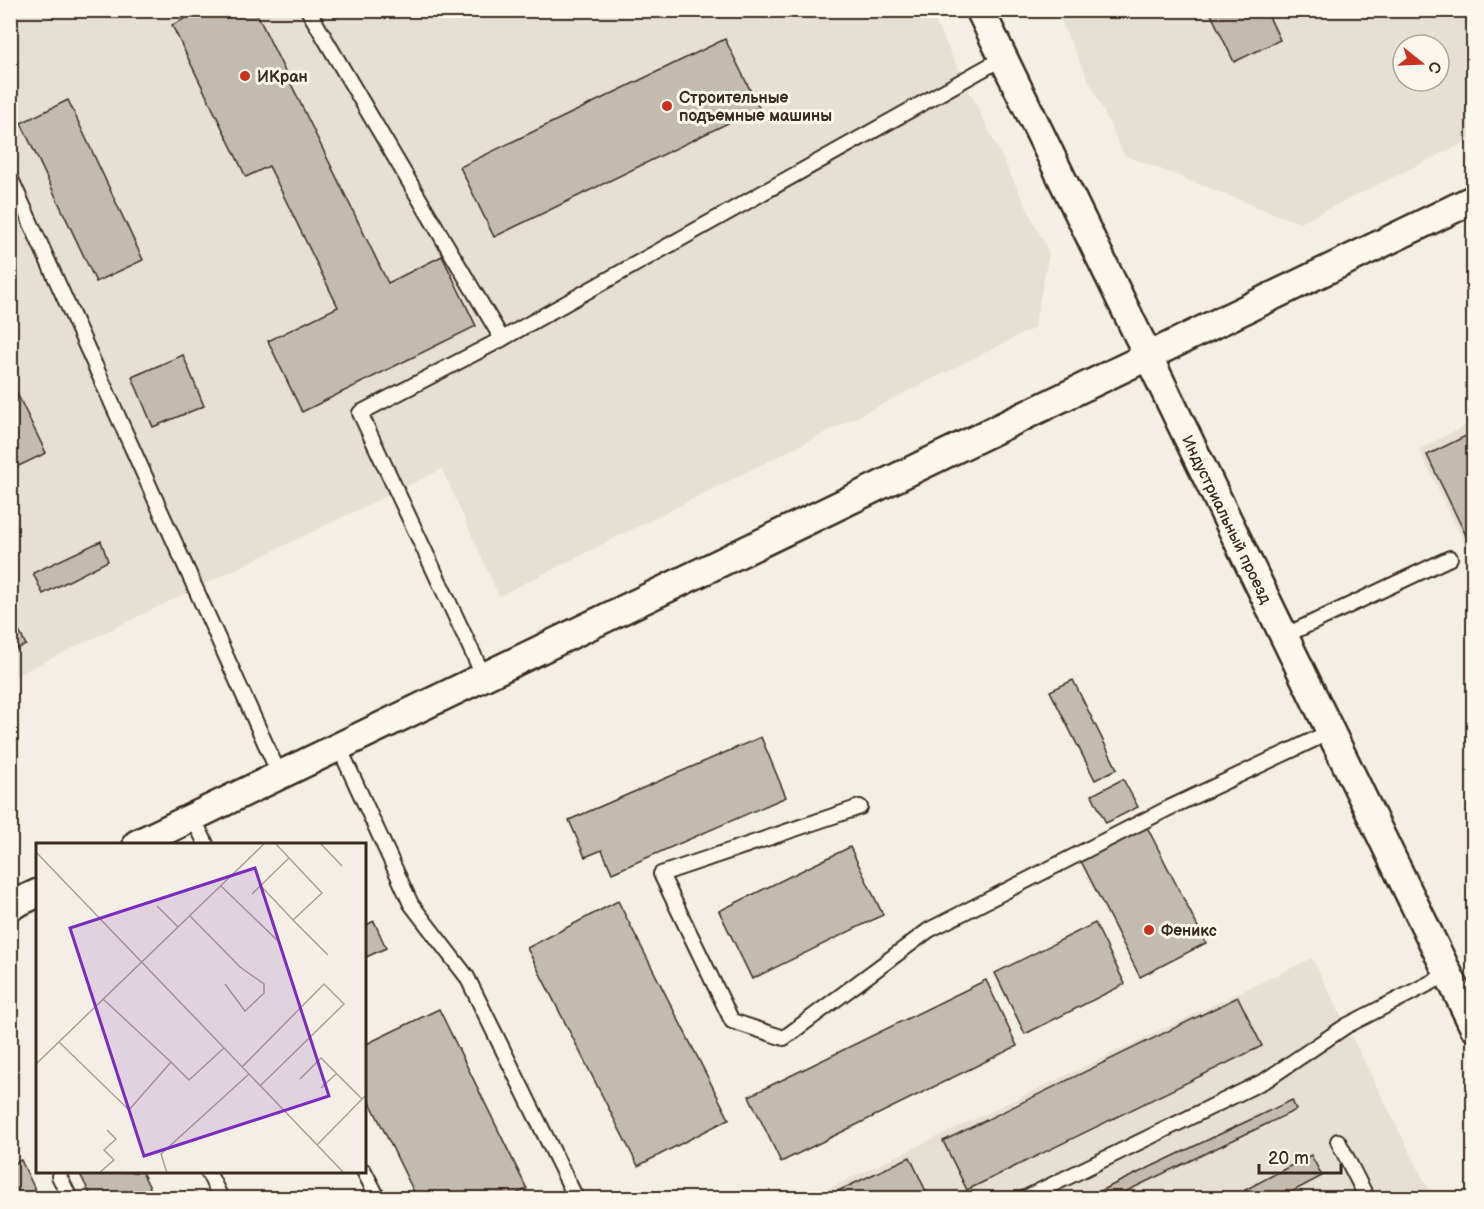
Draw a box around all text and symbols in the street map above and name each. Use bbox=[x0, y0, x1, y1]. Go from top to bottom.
north arrow bbox=[1391, 33, 1451, 93]
text: С bbox=[1423, 59, 1445, 75]
place label: ИКран bbox=[257, 68, 308, 87]
marker: ИКран bbox=[238, 69, 252, 83]
place label: Строительные подъемные машины bbox=[679, 89, 832, 126]
marker: Строительные подъемные машины bbox=[660, 99, 674, 113]
street label: Индустриальный проезд bbox=[1177, 432, 1275, 607]
inset map bbox=[36, 843, 366, 1173]
place label: Феникс bbox=[1161, 922, 1217, 941]
marker: Феникс bbox=[1142, 923, 1156, 937]
scale bar bbox=[1259, 1137, 1342, 1175]
text: 20 m bbox=[1268, 1148, 1309, 1169]

